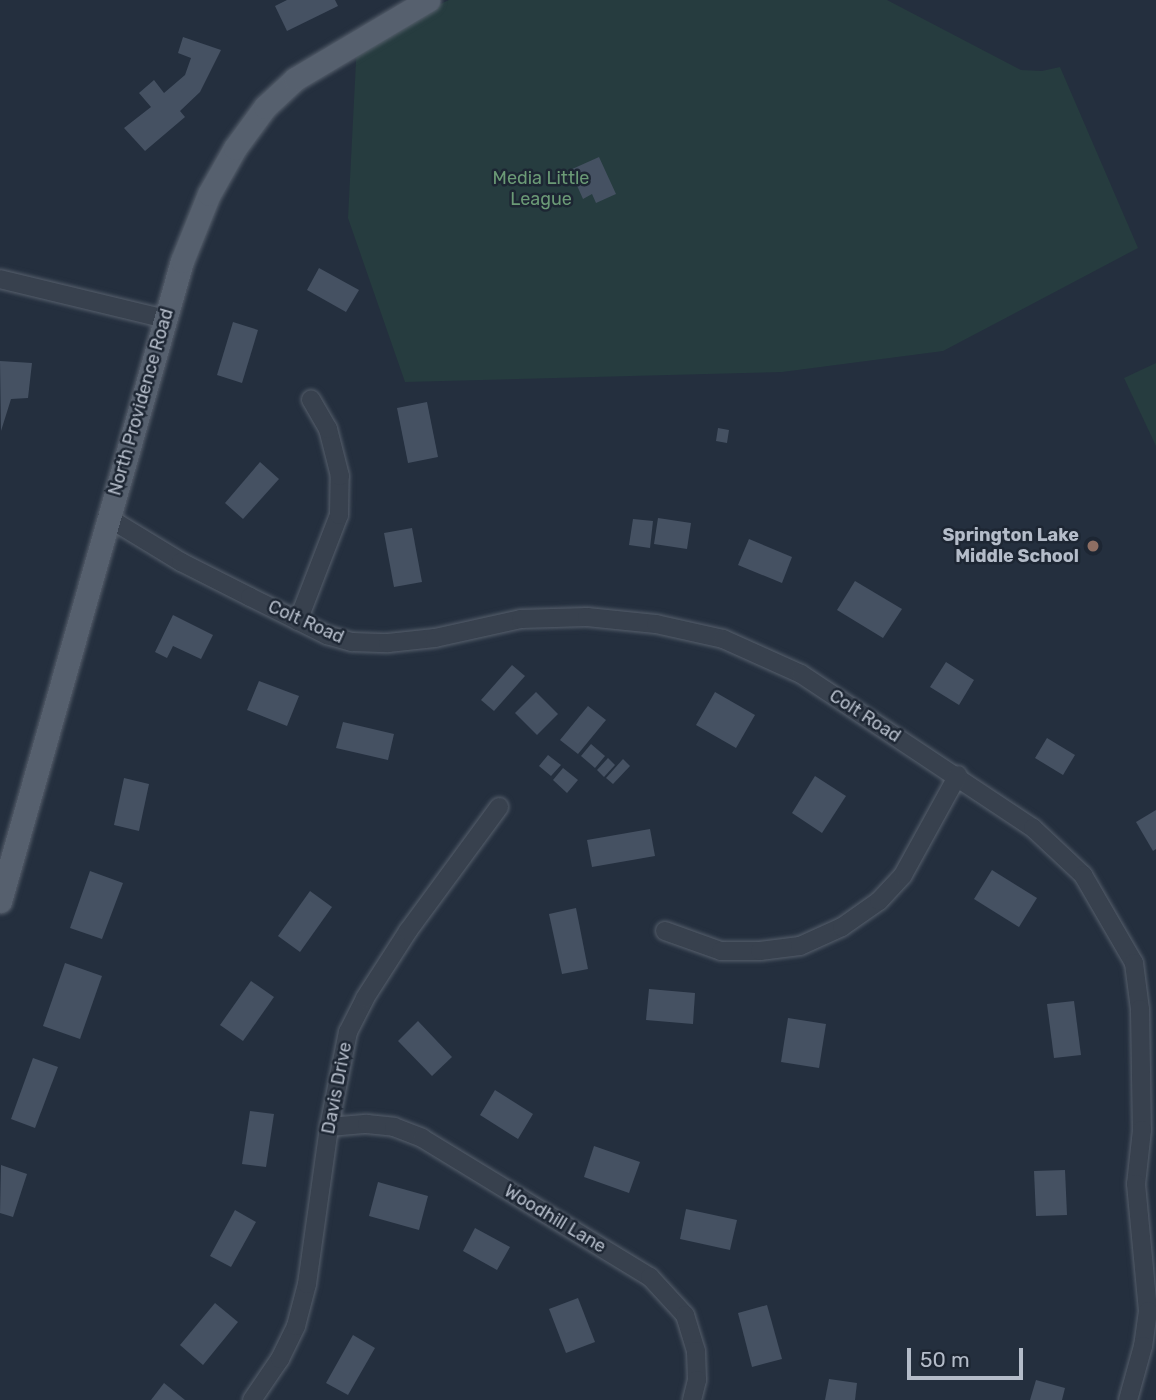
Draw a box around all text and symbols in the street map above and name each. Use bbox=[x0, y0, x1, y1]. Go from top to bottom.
park label: Media Little League bbox=[493, 168, 589, 210]
street label: North Providence Road bbox=[104, 306, 178, 498]
place label: Springton Lake Middle School bbox=[942, 525, 1079, 568]
marker: Springton Lake Middle School bbox=[1085, 538, 1101, 554]
street label: Colt Road bbox=[265, 596, 347, 648]
street label: Colt Road bbox=[825, 685, 905, 747]
street label: Davis Drive bbox=[317, 1040, 357, 1136]
street label: Woodhill Lane bbox=[500, 1180, 610, 1258]
scale bar bbox=[911, 1334, 1026, 1378]
text: 50 m bbox=[920, 1347, 970, 1372]

